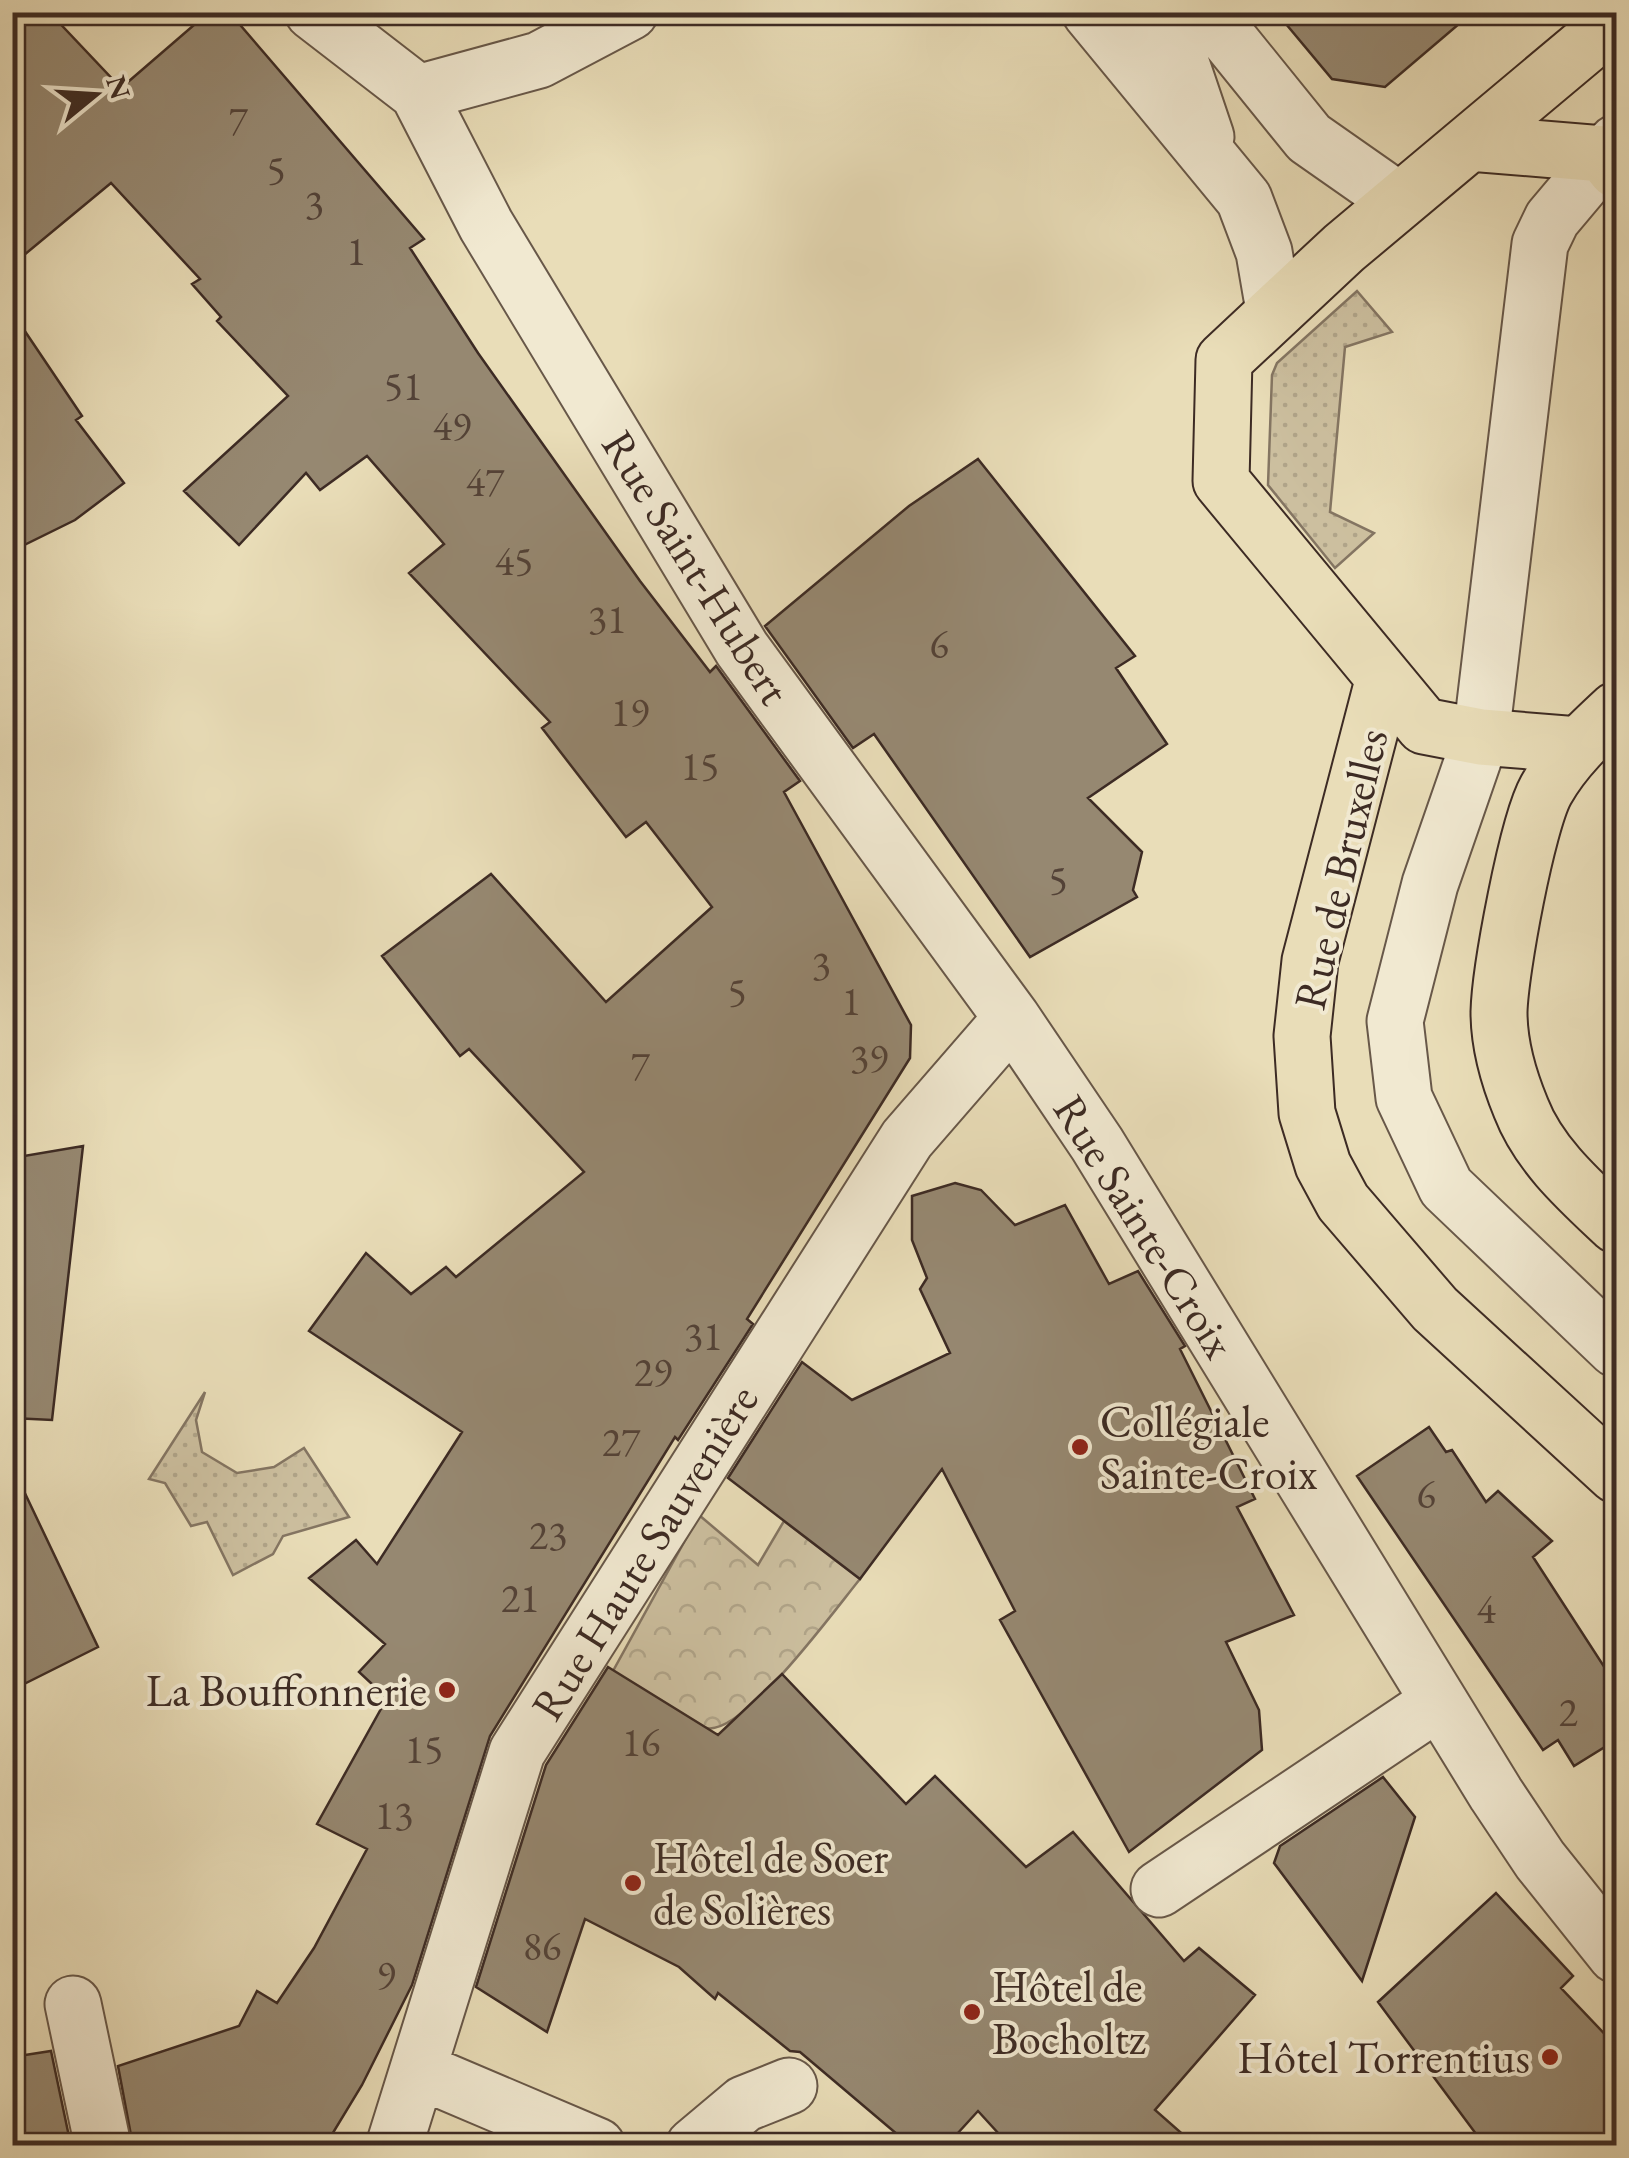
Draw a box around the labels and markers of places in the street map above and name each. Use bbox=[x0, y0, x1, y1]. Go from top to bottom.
place label: Collégiale Sainte-Croix bbox=[1100, 1392, 1318, 1502]
marker: Collégiale Sainte-Croix bbox=[1069, 1436, 1091, 1458]
place label: La Bouffonnerie bbox=[146, 1661, 427, 1719]
marker: La Bouffonnerie bbox=[436, 1679, 458, 1701]
place label: Hôtel de Soer de Solières bbox=[653, 1828, 888, 1938]
marker: Hôtel de Soer de Solières bbox=[622, 1872, 644, 1894]
place label: Hôtel de Bocholtz bbox=[992, 1957, 1146, 2067]
marker: Hôtel de Bocholtz bbox=[961, 2001, 983, 2023]
place label: Hôtel Torrentius bbox=[1237, 2028, 1530, 2086]
marker: Hôtel Torrentius bbox=[1539, 2046, 1561, 2068]

